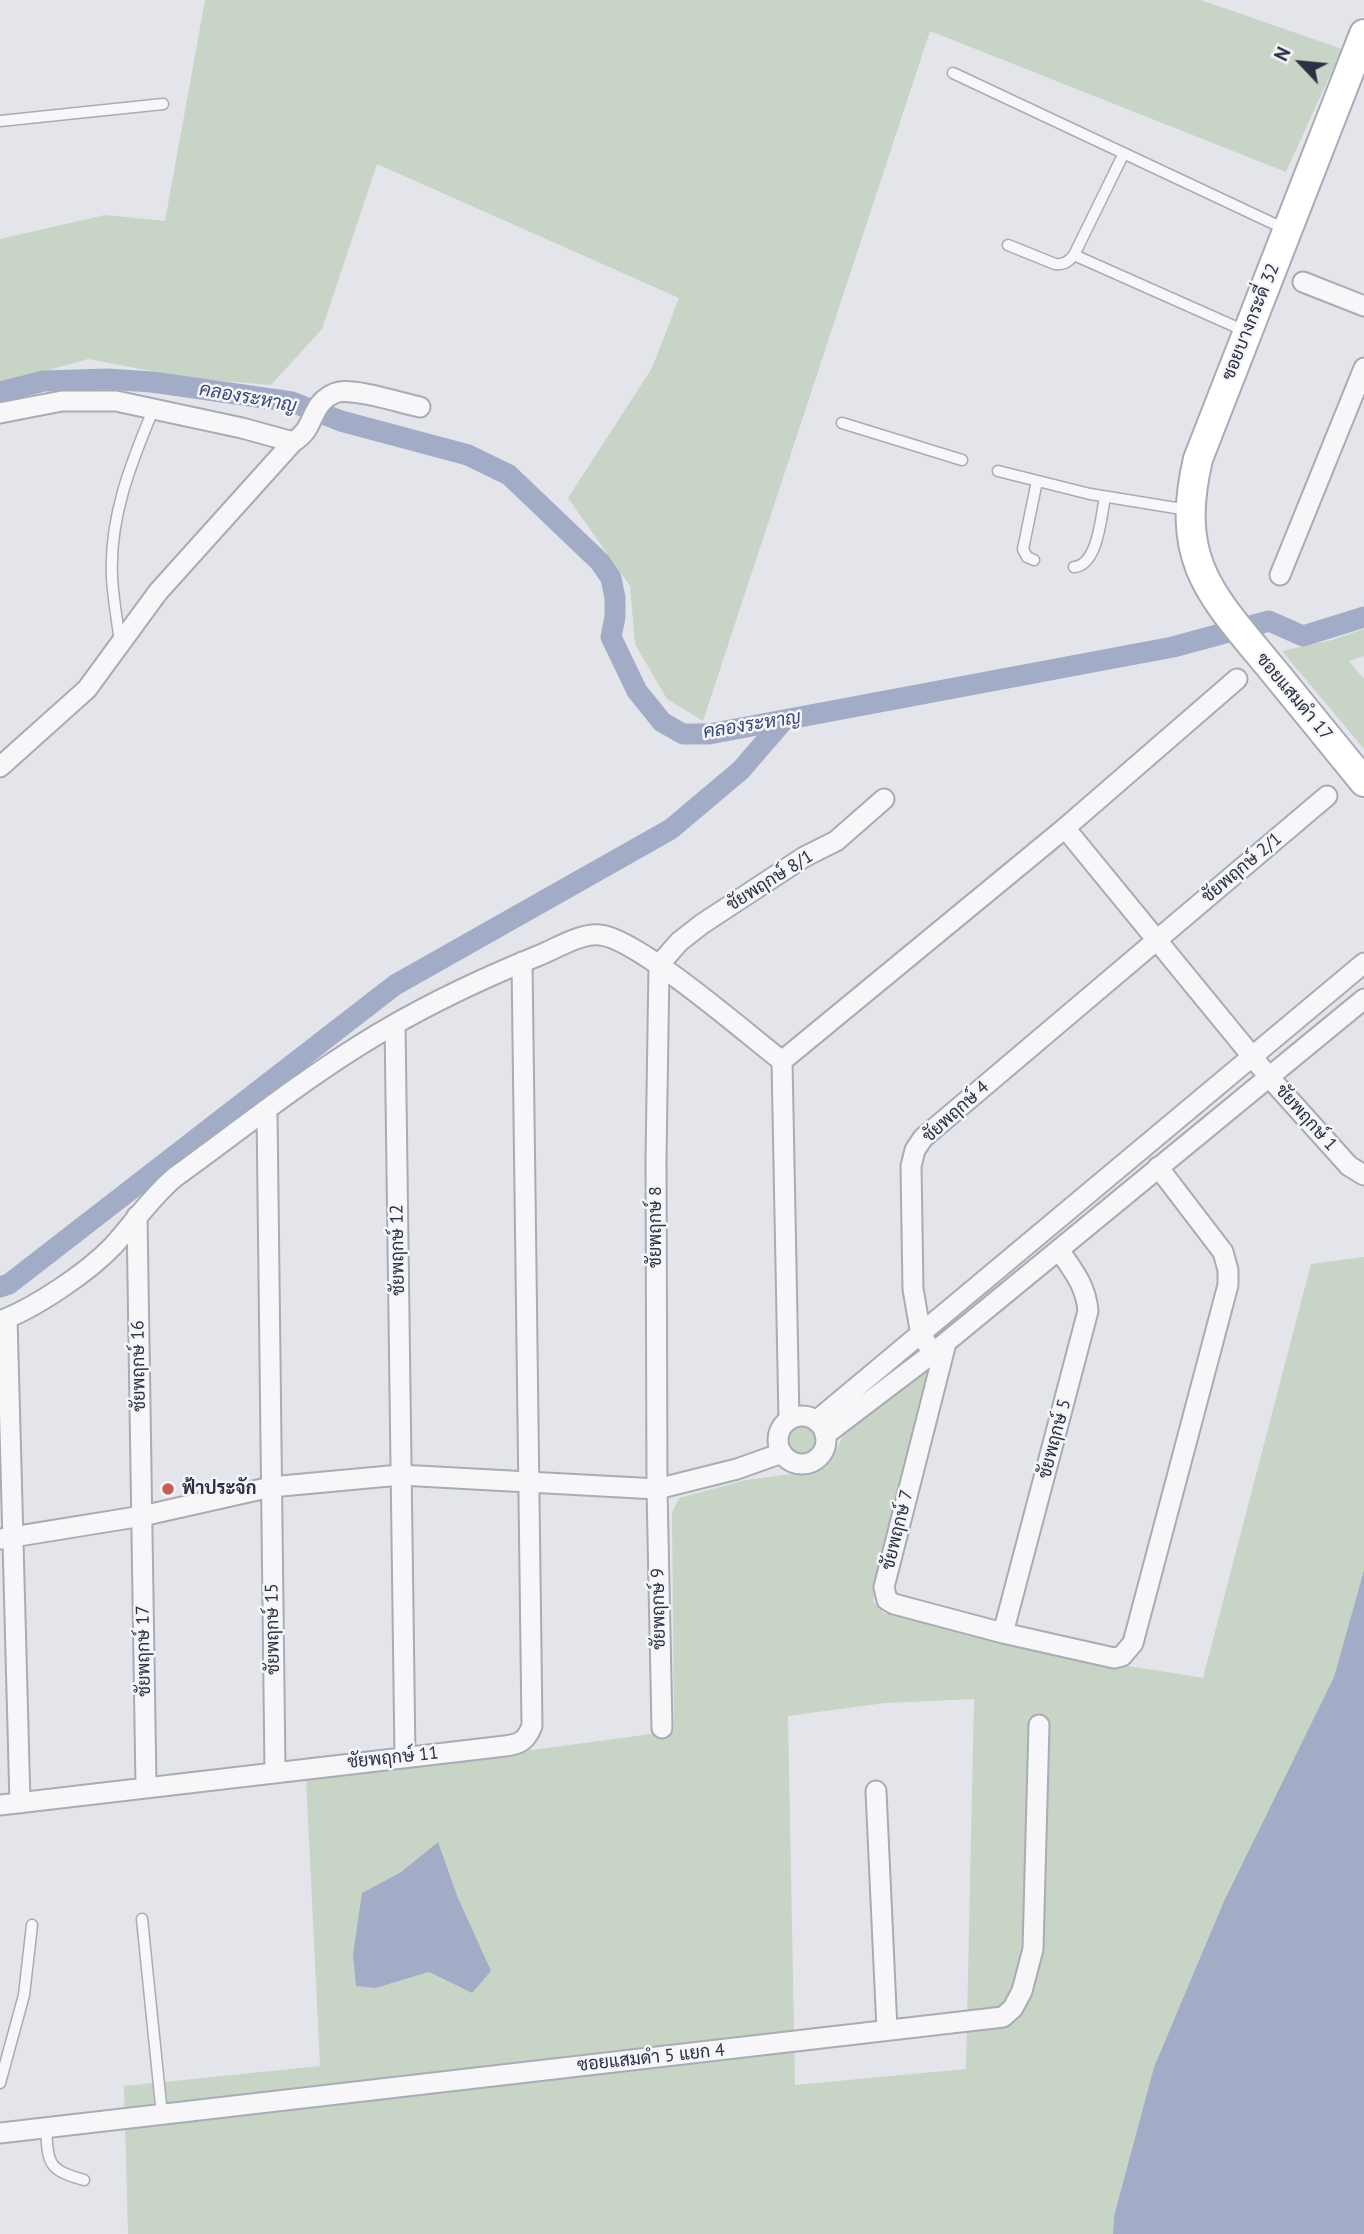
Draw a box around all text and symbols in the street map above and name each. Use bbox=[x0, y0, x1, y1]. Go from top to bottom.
north arrow bbox=[1266, 28, 1336, 98]
text: N bbox=[1269, 43, 1296, 65]
street label: ซอยบางกระดี่ 32 bbox=[1218, 260, 1284, 384]
water label: คลองระหาญ bbox=[197, 378, 299, 418]
street label: ซอยแสมดำ 17 bbox=[1251, 649, 1337, 745]
water label: คลองระหาญ bbox=[701, 706, 803, 744]
street label: ชัยพฤกษ์ 2/1 bbox=[1198, 828, 1286, 908]
street label: ชัยพฤกษ์ 8/1 bbox=[723, 846, 817, 916]
street label: ชัยพฤกษ์ 4 bbox=[918, 1077, 994, 1147]
street label: ชัยพฤกษ์ 1 bbox=[1271, 1080, 1341, 1156]
street label: ชัยพฤกษ์ 8 bbox=[645, 1186, 667, 1268]
street label: ชัยพฤกษ์ 12 bbox=[386, 1204, 410, 1296]
street label: ชัยพฤกษ์ 16 bbox=[127, 1320, 151, 1412]
street label: ชัยพฤกษ์ 5 bbox=[1034, 1397, 1076, 1481]
place label: ฟ้าประจัก bbox=[182, 1478, 256, 1500]
marker: ฟ้าประจัก bbox=[160, 1481, 176, 1497]
street label: ชัยพฤกษ์ 7 bbox=[878, 1488, 918, 1572]
street label: ชัยพฤกษ์ 9 bbox=[647, 1568, 671, 1650]
street label: ชัยพฤกษ์ 15 bbox=[261, 1583, 285, 1675]
street label: ชัยพฤกษ์ 17 bbox=[132, 1605, 156, 1697]
street label: ชัยพฤกษ์ 11 bbox=[346, 1742, 440, 1774]
street label: ซอยแสมดำ 5 แยก 4 bbox=[576, 2040, 726, 2076]

